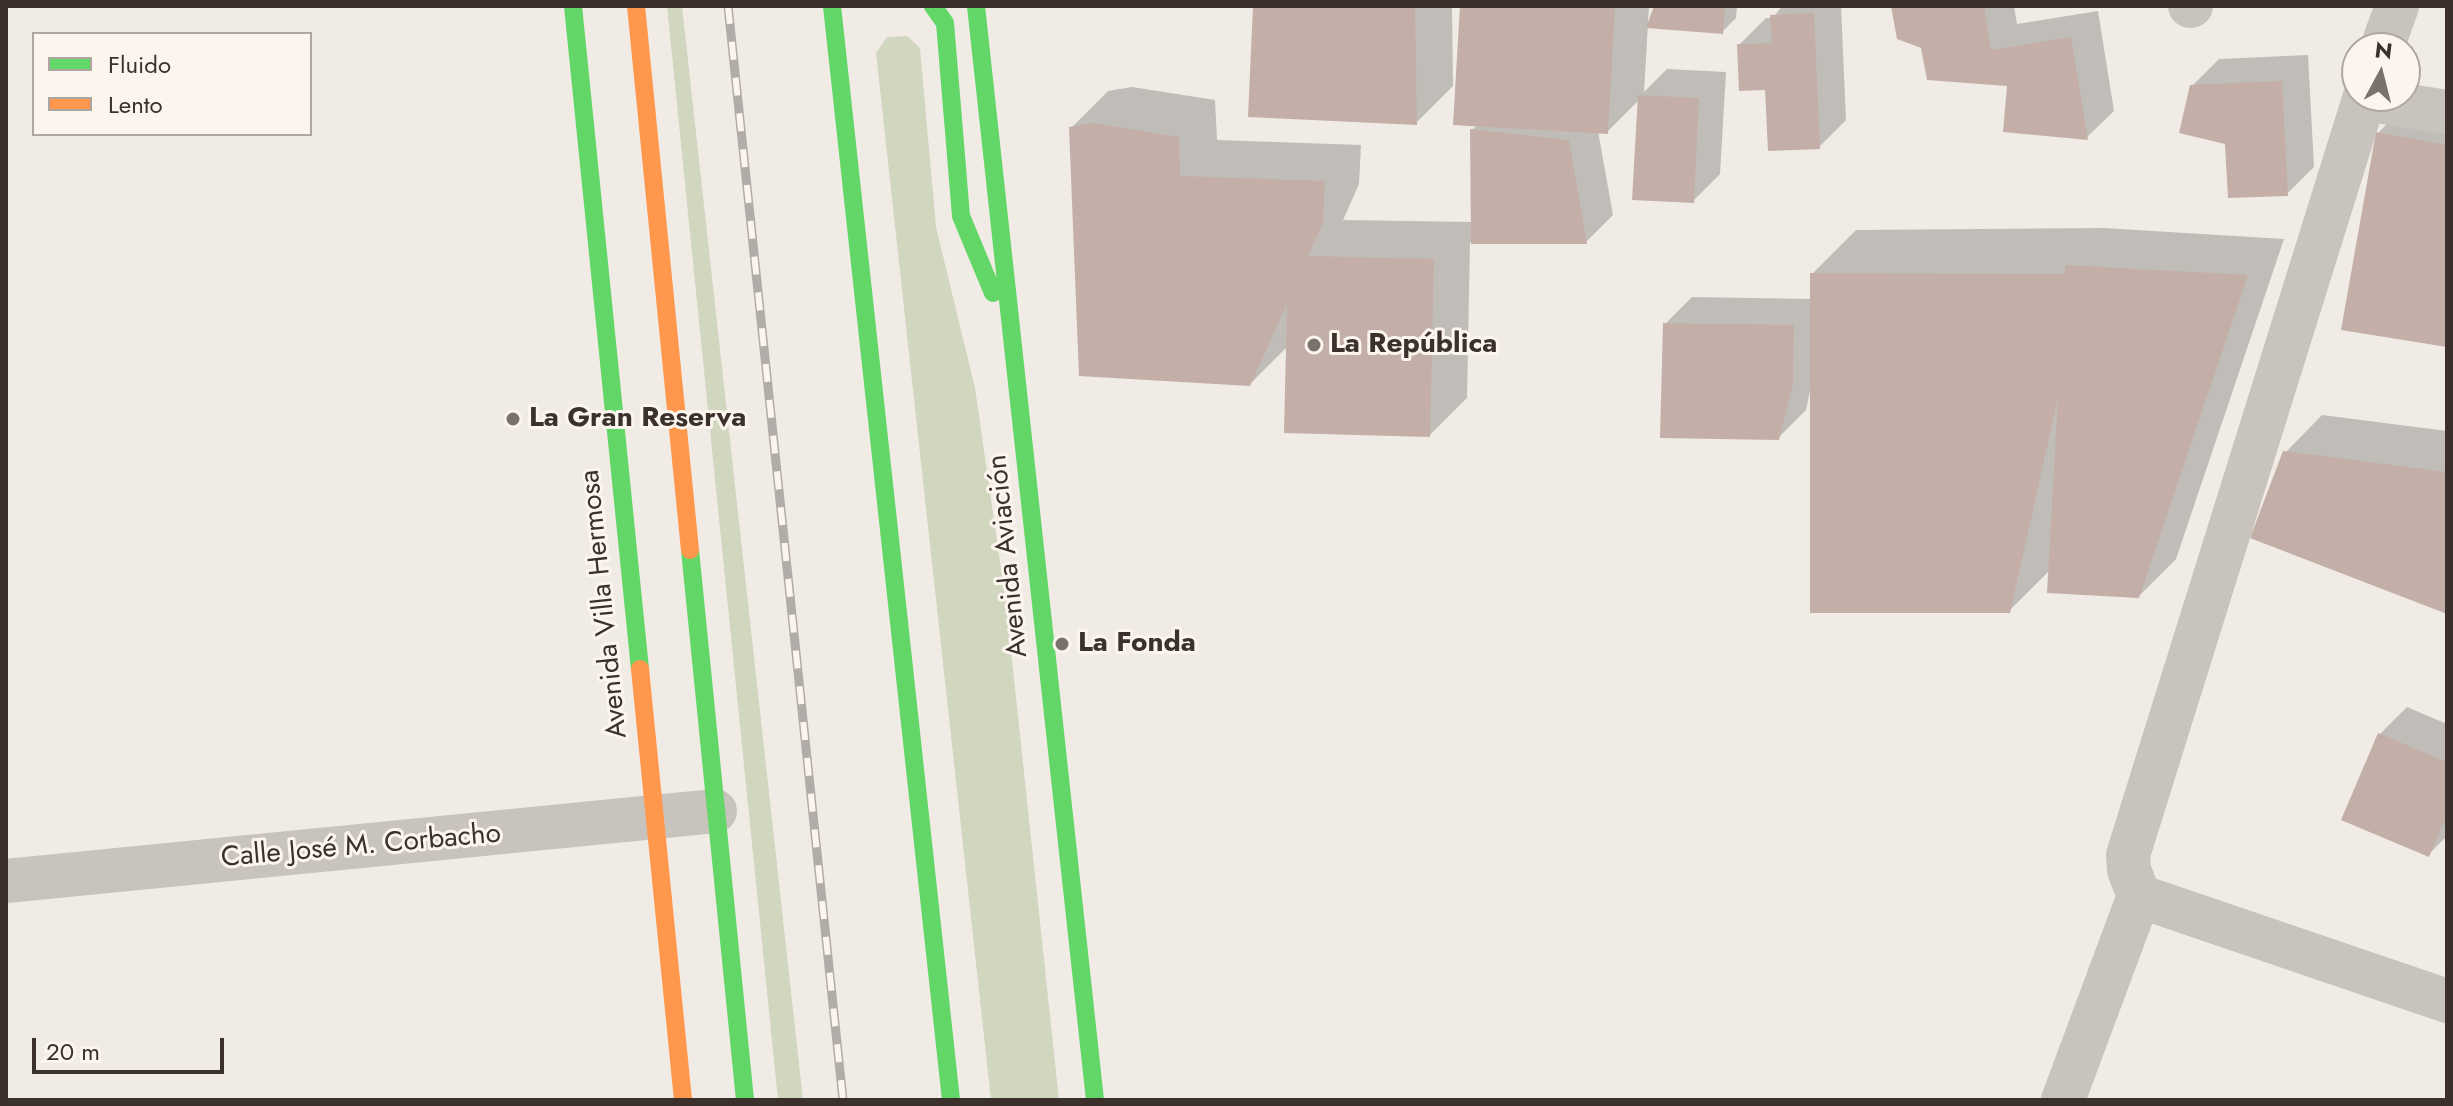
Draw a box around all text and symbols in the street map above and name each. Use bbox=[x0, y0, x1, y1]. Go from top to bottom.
legend bbox=[32, 32, 312, 136]
north arrow bbox=[2341, 32, 2421, 112]
text: N bbox=[2373, 33, 2394, 67]
text: Fluido bbox=[108, 47, 171, 82]
text: Lento bbox=[108, 87, 163, 122]
place label: La República bbox=[1330, 328, 1497, 362]
marker: La República bbox=[1305, 336, 1323, 354]
place label: La Gran Reserva bbox=[529, 402, 746, 436]
marker: La Gran Reserva bbox=[504, 410, 522, 428]
street label: Avenida Aviación bbox=[982, 453, 1036, 659]
street label: Avenida Villa Hermosa bbox=[574, 468, 636, 740]
place label: La Fonda bbox=[1078, 627, 1196, 661]
marker: La Fonda bbox=[1053, 635, 1071, 653]
street label: Calle José M. Corbacho bbox=[220, 818, 502, 876]
scale bar bbox=[36, 1022, 228, 1072]
text: 20 m bbox=[46, 1034, 100, 1069]

